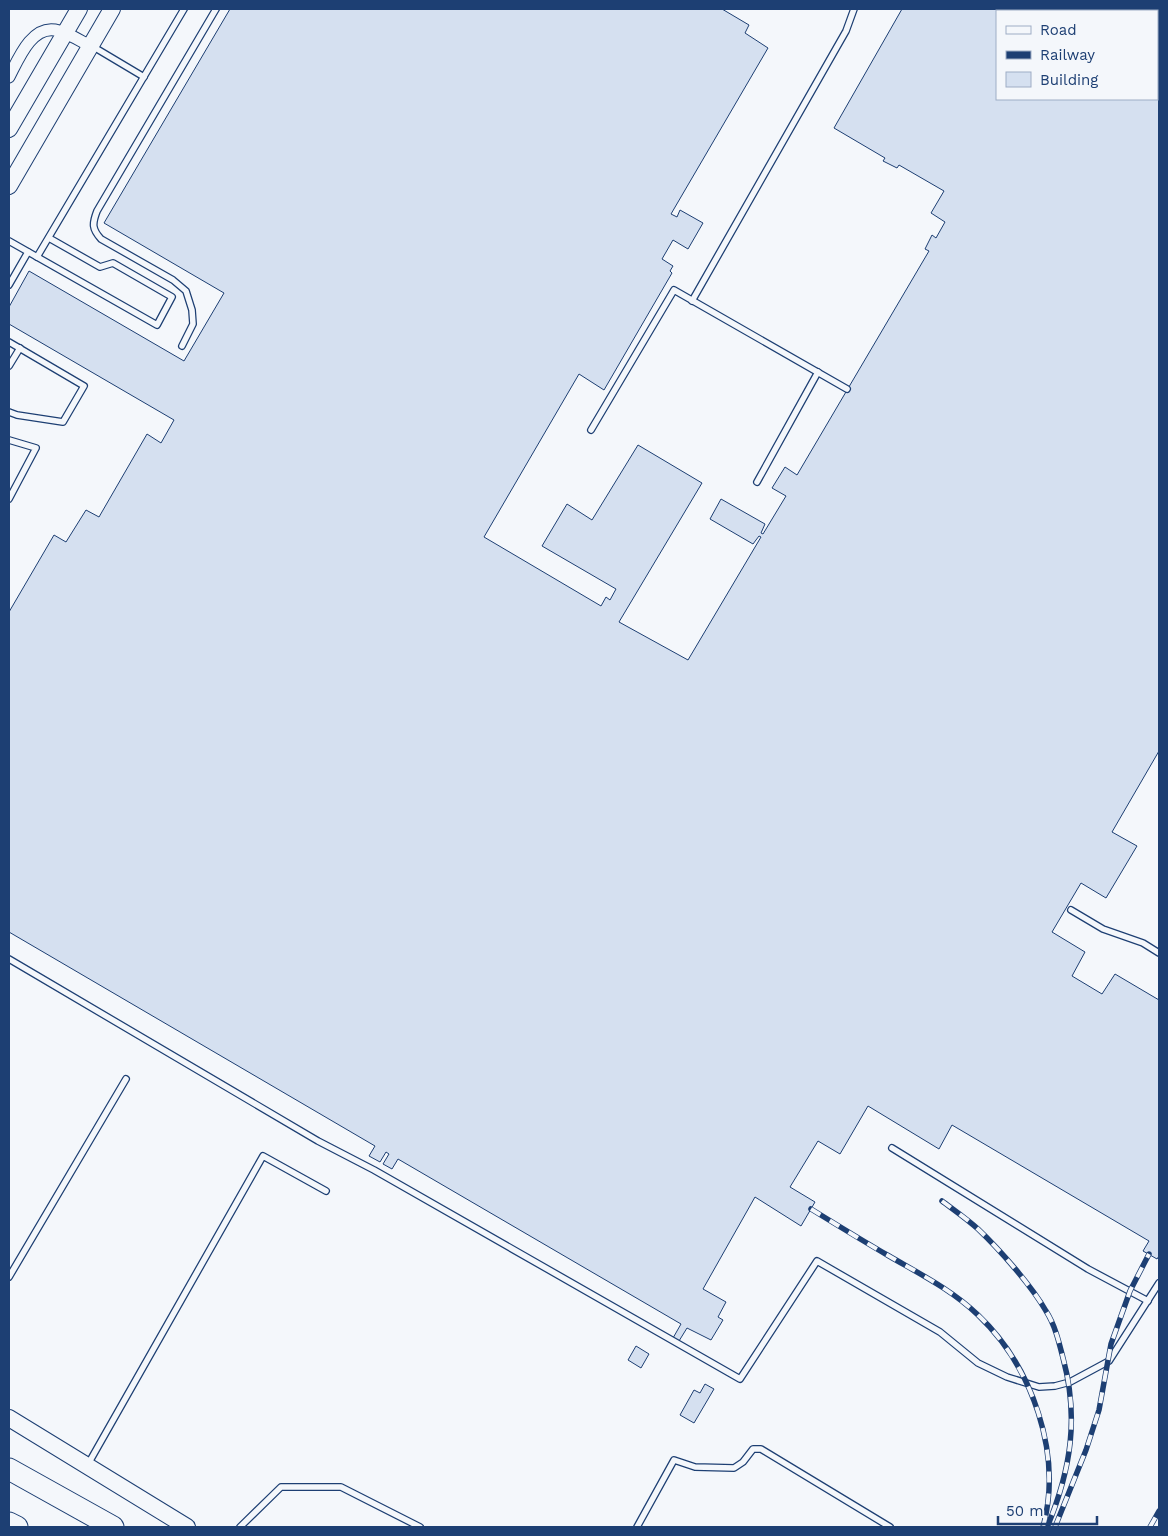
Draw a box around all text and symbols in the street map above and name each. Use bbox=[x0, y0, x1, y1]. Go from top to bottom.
legend bbox=[996, 10, 1158, 100]
text: Road bbox=[1040, 21, 1077, 39]
text: Railway bbox=[1040, 46, 1095, 64]
text: Building bbox=[1040, 71, 1098, 89]
scale bar bbox=[998, 1494, 1097, 1526]
text: 50 m bbox=[1006, 1502, 1043, 1520]

